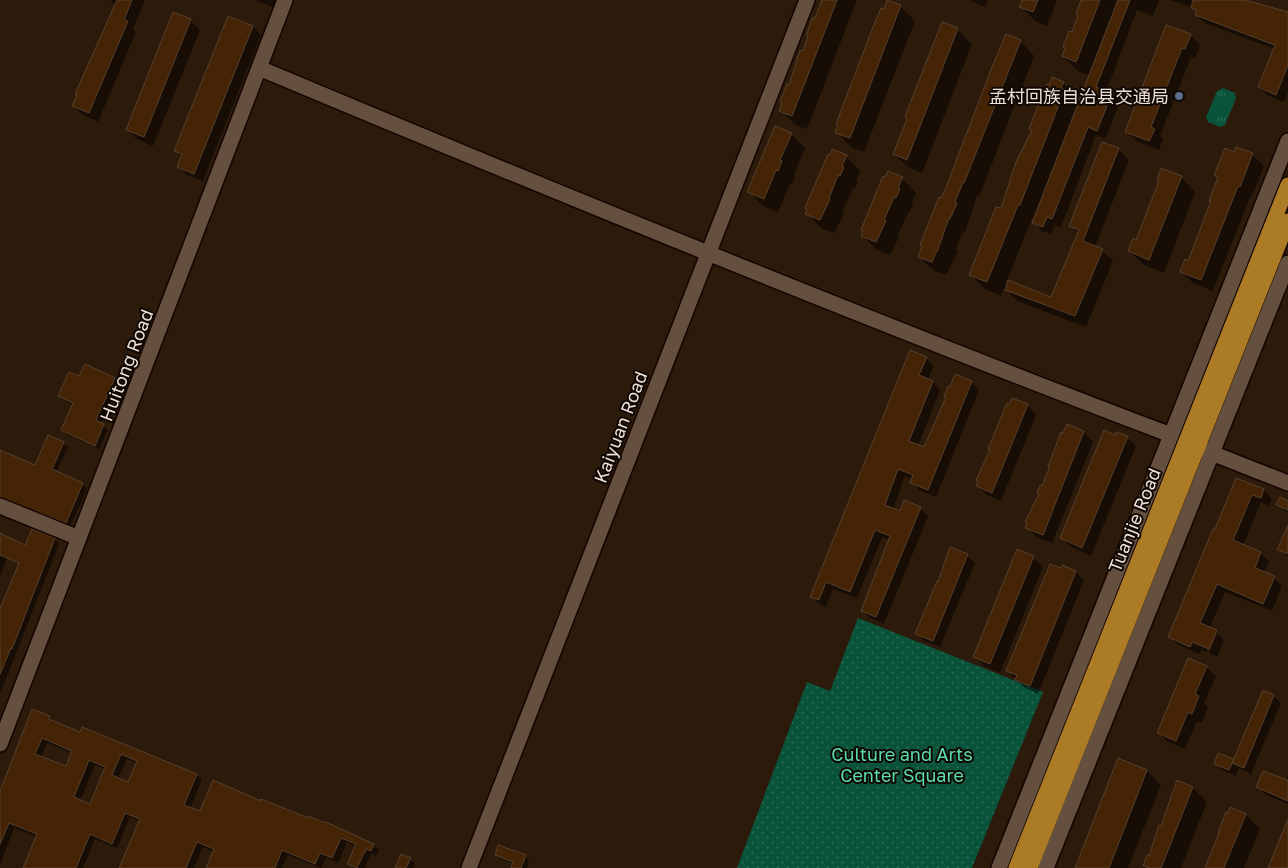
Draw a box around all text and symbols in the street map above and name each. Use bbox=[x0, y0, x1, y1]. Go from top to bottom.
place label: 孟村回族自治县交通局 bbox=[989, 85, 1169, 107]
marker: 孟村回族自治县交通局 bbox=[1173, 90, 1185, 102]
street label: Huitong Road bbox=[95, 306, 157, 424]
street label: Kaiyuan Road bbox=[589, 368, 651, 486]
street label: Tuanjie Road bbox=[1103, 465, 1165, 575]
park label: Culture and Arts Center Square bbox=[831, 743, 973, 786]

